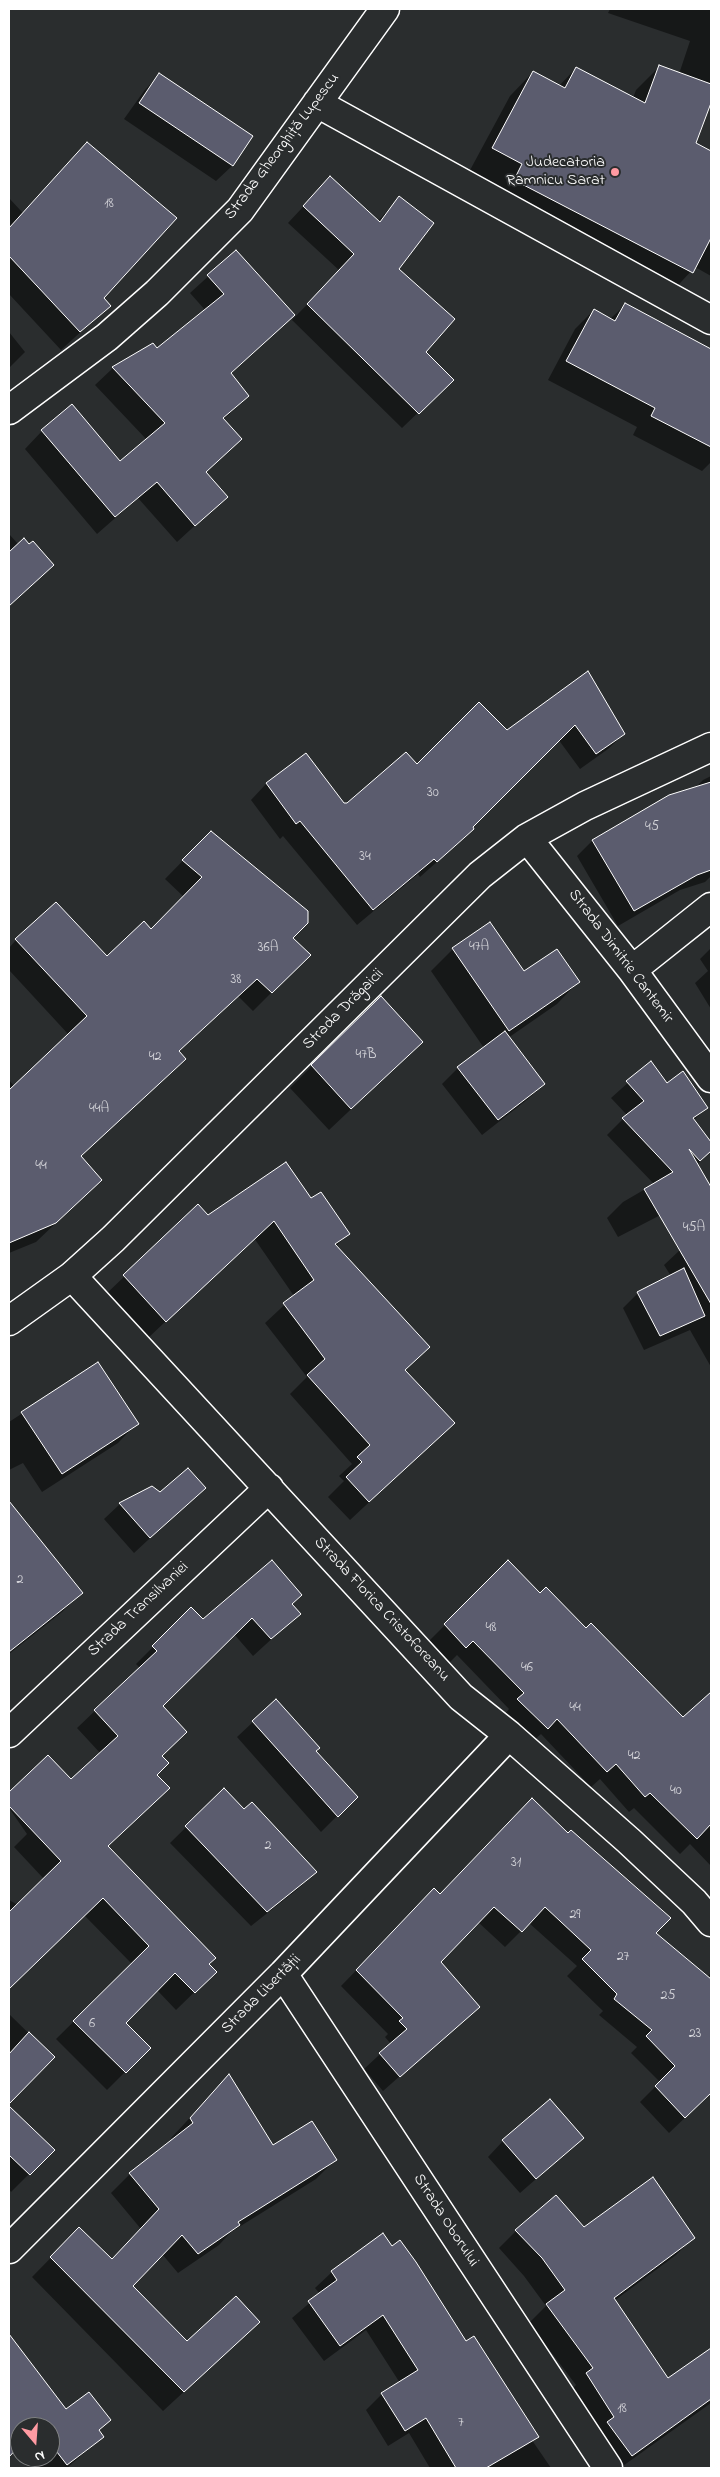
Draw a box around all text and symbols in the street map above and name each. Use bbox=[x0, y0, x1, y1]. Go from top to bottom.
street label: Strada Gheorghiță Lupescu bbox=[222, 70, 344, 224]
place label: Judecatoria Ramnicu Sarat bbox=[506, 153, 605, 191]
marker: Judecatoria Ramnicu Sarat bbox=[609, 166, 621, 178]
house number: 18 bbox=[104, 197, 114, 213]
house number: 30 bbox=[427, 786, 439, 802]
house number: 45 bbox=[645, 820, 659, 836]
house number: 34 bbox=[359, 850, 371, 866]
street label: Strada Dimitrie Cantemir bbox=[563, 886, 677, 1028]
house number: 47A bbox=[469, 940, 489, 956]
house number: 36A bbox=[258, 941, 278, 957]
street label: Strada Drăgaicii bbox=[299, 965, 389, 1055]
house number: 38 bbox=[230, 973, 242, 989]
house number: 47B bbox=[356, 1048, 376, 1064]
house number: 42 bbox=[149, 1050, 161, 1066]
house number: 44A bbox=[89, 1102, 109, 1118]
house number: 44 bbox=[35, 1159, 47, 1175]
house number: 45A bbox=[683, 1221, 705, 1237]
street label: Strada Florica Cristoforeanu bbox=[309, 1534, 453, 1686]
street label: Strada Transilvaniei bbox=[85, 1558, 193, 1662]
house number: 2 bbox=[17, 1573, 23, 1589]
house number: 48 bbox=[485, 1621, 497, 1637]
house number: 46 bbox=[521, 1661, 533, 1677]
house number: 44 bbox=[569, 1701, 581, 1717]
house number: 42 bbox=[628, 1749, 640, 1765]
house number: 40 bbox=[670, 1784, 682, 1800]
house number: 2 bbox=[265, 1839, 271, 1855]
house number: 31 bbox=[511, 1856, 521, 1872]
house number: 29 bbox=[569, 1908, 581, 1924]
house number: 27 bbox=[617, 1950, 629, 1966]
street label: Strada Libertății bbox=[218, 1951, 306, 2039]
house number: 25 bbox=[661, 1989, 675, 2005]
house number: 6 bbox=[89, 2017, 95, 2033]
house number: 23 bbox=[689, 2027, 701, 2043]
street label: Strada Oborului bbox=[408, 2171, 482, 2271]
house number: 18 bbox=[617, 2402, 627, 2418]
house number: 7 bbox=[458, 2416, 464, 2432]
north arrow bbox=[10, 2417, 60, 2467]
text: N bbox=[32, 2444, 47, 2467]

